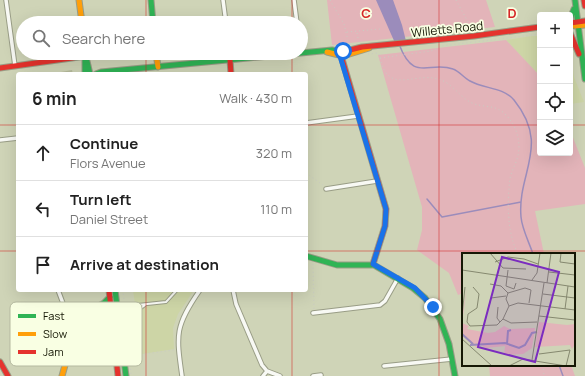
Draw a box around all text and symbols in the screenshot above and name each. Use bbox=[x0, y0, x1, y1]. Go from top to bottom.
text: C bbox=[361, 4, 371, 22]
text: D bbox=[507, 4, 517, 22]
map controls bbox=[537, 12, 573, 156]
button: + bbox=[537, 12, 573, 48]
search box bbox=[16, 16, 308, 60]
street label: Willetts Road bbox=[410, 17, 484, 41]
icon: search bbox=[30, 27, 52, 49]
text: Search here bbox=[62, 28, 145, 49]
route start bbox=[334, 42, 352, 60]
button: − bbox=[537, 48, 573, 84]
button: locate bbox=[537, 84, 573, 120]
text: 6 min bbox=[32, 87, 77, 110]
text: Walk · 430 m bbox=[219, 89, 292, 107]
button: layers bbox=[537, 120, 573, 156]
text: Continue bbox=[70, 133, 138, 154]
icon: ahead bbox=[32, 142, 54, 164]
text: 320 m bbox=[256, 144, 292, 162]
text: Flors Avenue bbox=[70, 154, 146, 172]
text: Turn left bbox=[70, 189, 132, 210]
icon: left bbox=[32, 198, 54, 220]
text: 110 m bbox=[260, 200, 292, 218]
text: Daniel Street bbox=[70, 210, 148, 228]
inset map bbox=[462, 253, 575, 366]
icon: arrive bbox=[32, 254, 54, 276]
text: Arrive at destination bbox=[70, 254, 219, 275]
route end bbox=[424, 298, 442, 316]
legend bbox=[10, 302, 142, 366]
text: Fast bbox=[43, 308, 65, 323]
text: Slow bbox=[43, 326, 68, 341]
text: Jam bbox=[43, 344, 64, 359]

